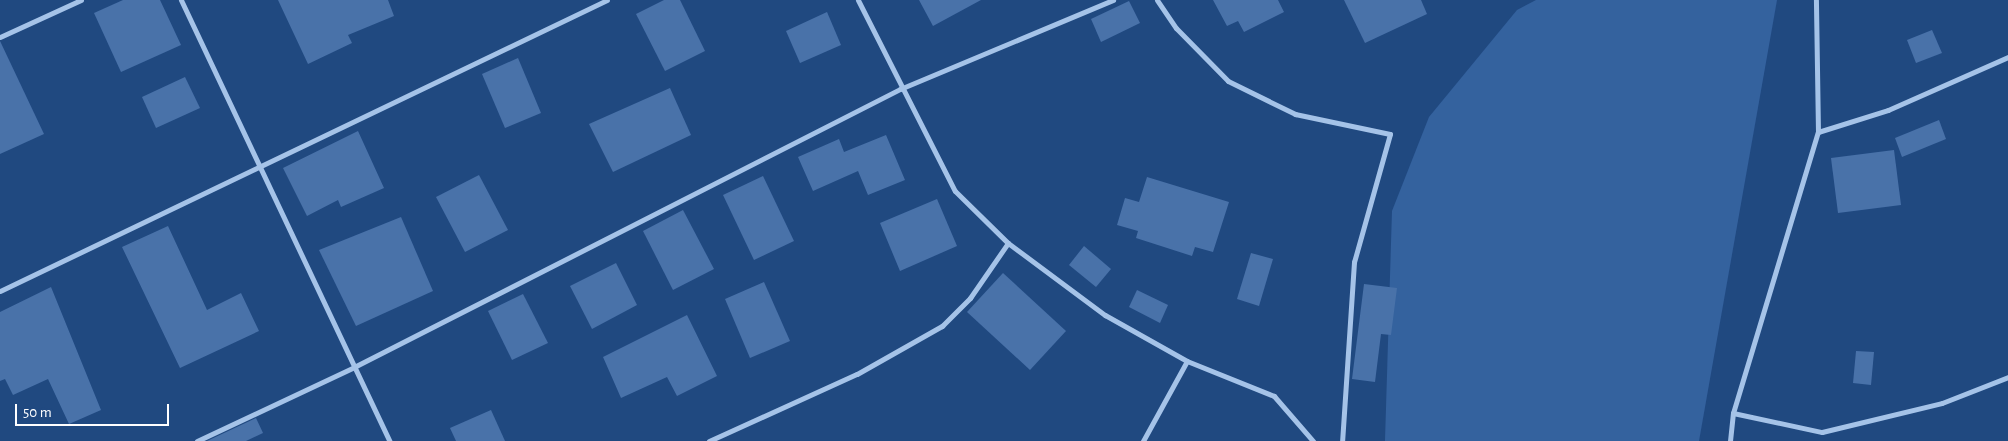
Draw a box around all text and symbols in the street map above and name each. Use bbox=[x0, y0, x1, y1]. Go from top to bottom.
scale bar bbox=[18, 394, 171, 426]
text: 50 m bbox=[23, 405, 52, 420]

